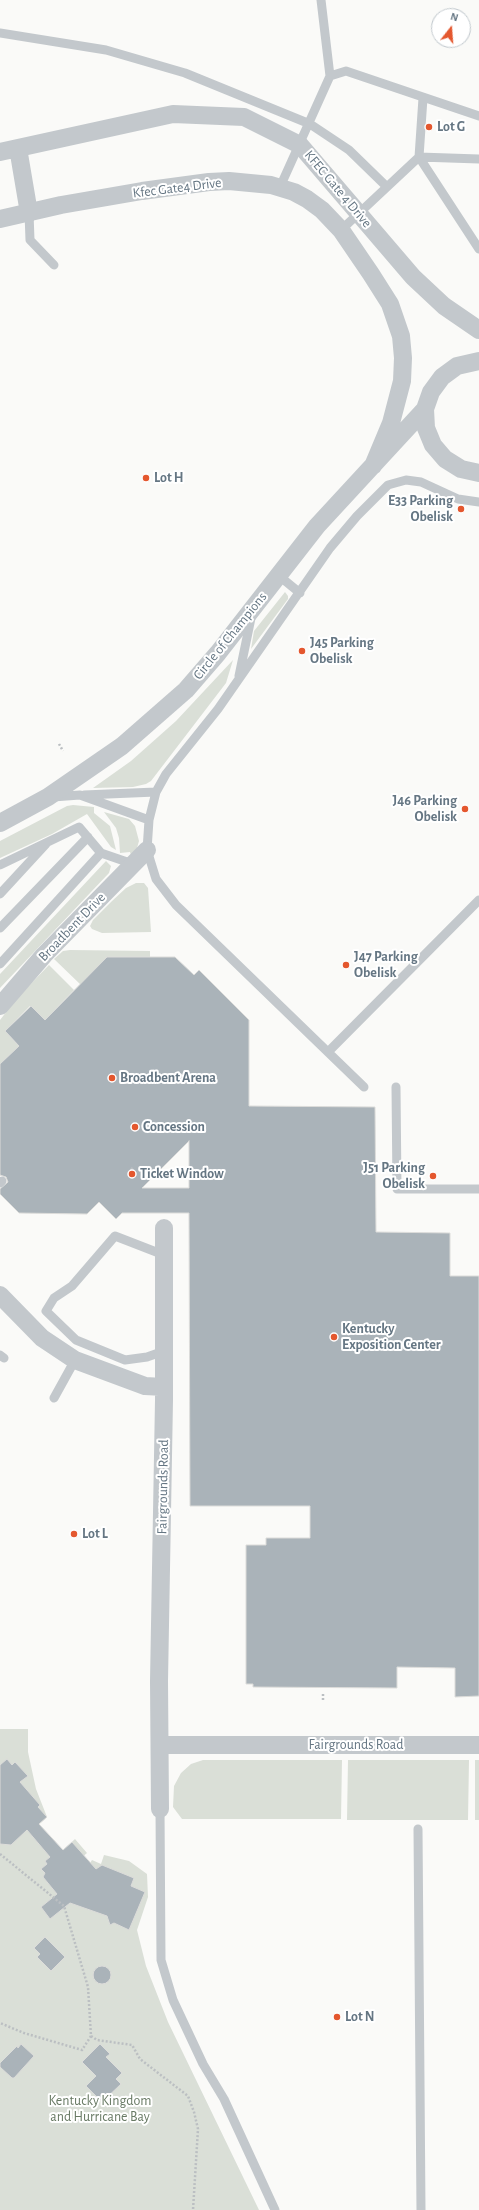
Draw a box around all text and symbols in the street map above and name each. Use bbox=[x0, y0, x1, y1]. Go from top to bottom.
north arrow bbox=[431, 8, 471, 48]
text: N bbox=[449, 11, 460, 23]
place label: Lot G bbox=[437, 119, 465, 135]
marker: Lot G bbox=[424, 122, 434, 132]
street label: KFEC Gate 4 Drive bbox=[301, 147, 375, 231]
street label: Kfec Gate4 Drive bbox=[132, 174, 222, 202]
place label: Lot H bbox=[154, 470, 183, 486]
marker: Lot H bbox=[141, 473, 151, 483]
place label: E33 Parking Obelisk bbox=[388, 493, 453, 526]
marker: E33 Parking Obelisk bbox=[456, 504, 466, 514]
street label: Circle of Champions bbox=[190, 589, 270, 683]
place label: J45 Parking Obelisk bbox=[310, 635, 374, 668]
marker: J45 Parking Obelisk bbox=[297, 646, 307, 656]
place label: J46 Parking Obelisk bbox=[393, 793, 457, 826]
marker: J46 Parking Obelisk bbox=[460, 804, 470, 814]
street label: Broadbent Drive bbox=[35, 889, 109, 965]
place label: J47 Parking Obelisk bbox=[354, 949, 418, 982]
marker: J47 Parking Obelisk bbox=[341, 960, 351, 970]
place label: Broadbent Arena bbox=[120, 1070, 216, 1086]
marker: Broadbent Arena bbox=[107, 1073, 117, 1083]
place label: Concession bbox=[143, 1119, 205, 1135]
marker: Concession bbox=[130, 1122, 140, 1132]
place label: J51 Parking Obelisk bbox=[363, 1160, 425, 1192]
place label: Ticket Window bbox=[140, 1166, 224, 1182]
marker: Ticket Window bbox=[127, 1169, 137, 1179]
marker: J51 Parking Obelisk bbox=[428, 1171, 438, 1181]
place label: Kentucky Exposition Center bbox=[342, 1321, 441, 1354]
marker: Kentucky Exposition Center bbox=[329, 1332, 339, 1342]
street label: Fairgrounds Road bbox=[154, 1439, 172, 1535]
place label: Lot L bbox=[82, 1526, 108, 1542]
marker: Lot L bbox=[69, 1529, 79, 1539]
street label: Fairgrounds Road bbox=[308, 1737, 404, 1753]
place label: Lot N bbox=[345, 2009, 374, 2025]
marker: Lot N bbox=[332, 2012, 342, 2022]
park label: Kentucky Kingdom and Hurricane Bay bbox=[49, 2093, 151, 2126]

